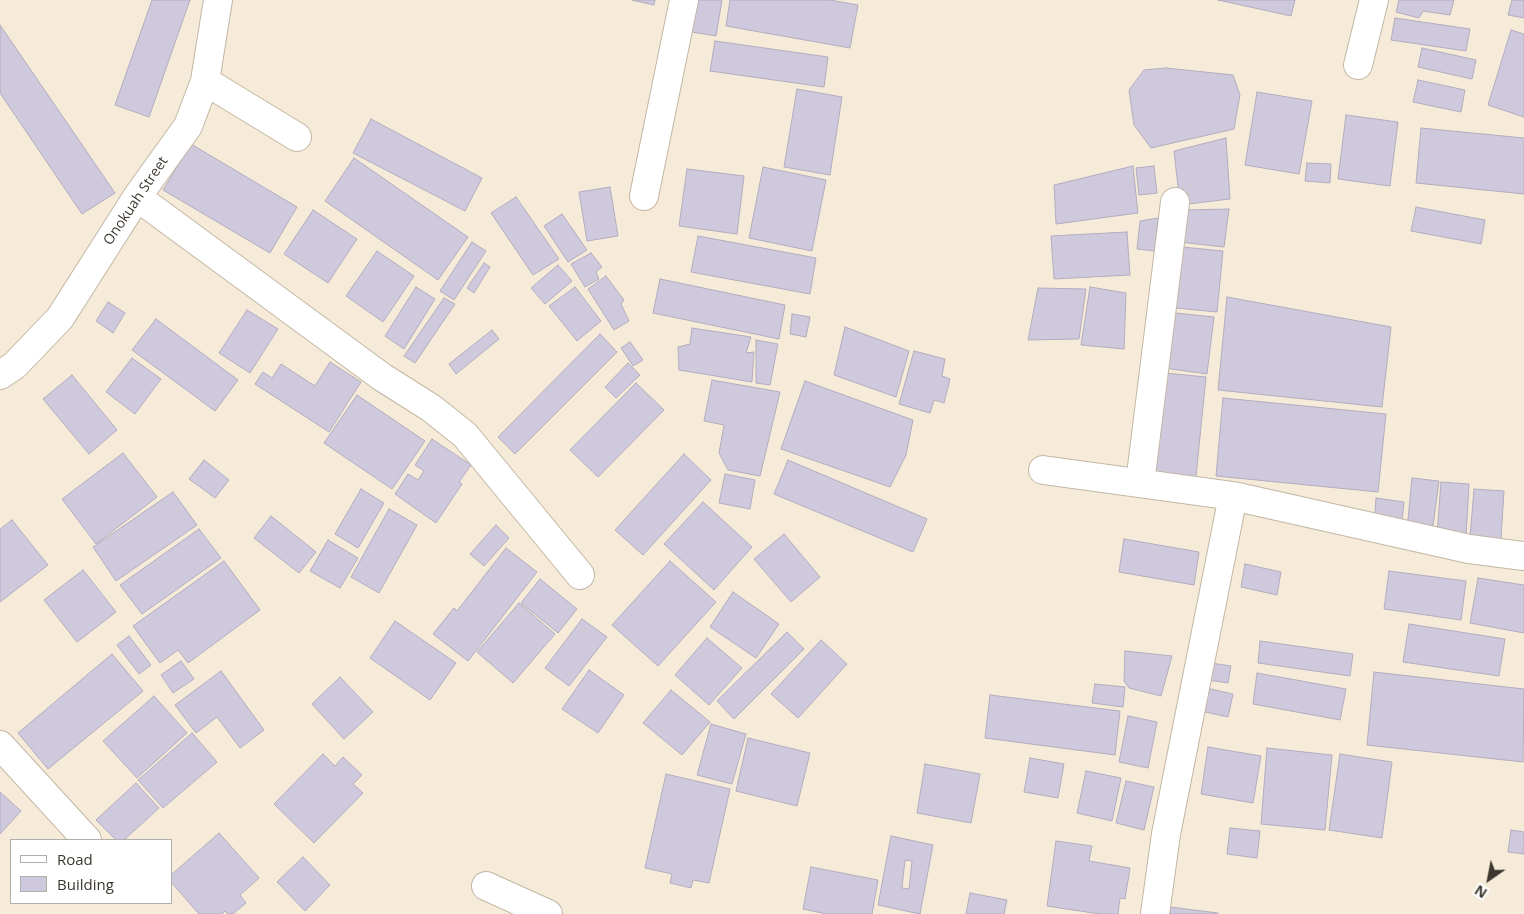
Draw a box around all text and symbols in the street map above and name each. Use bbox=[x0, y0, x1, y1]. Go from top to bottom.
street label: Onokuah Street bbox=[100, 154, 172, 248]
legend bbox=[10, 839, 172, 904]
text: Road bbox=[57, 849, 93, 869]
north arrow bbox=[1464, 854, 1514, 904]
text: Building bbox=[57, 874, 114, 894]
text: N bbox=[1471, 881, 1491, 903]

